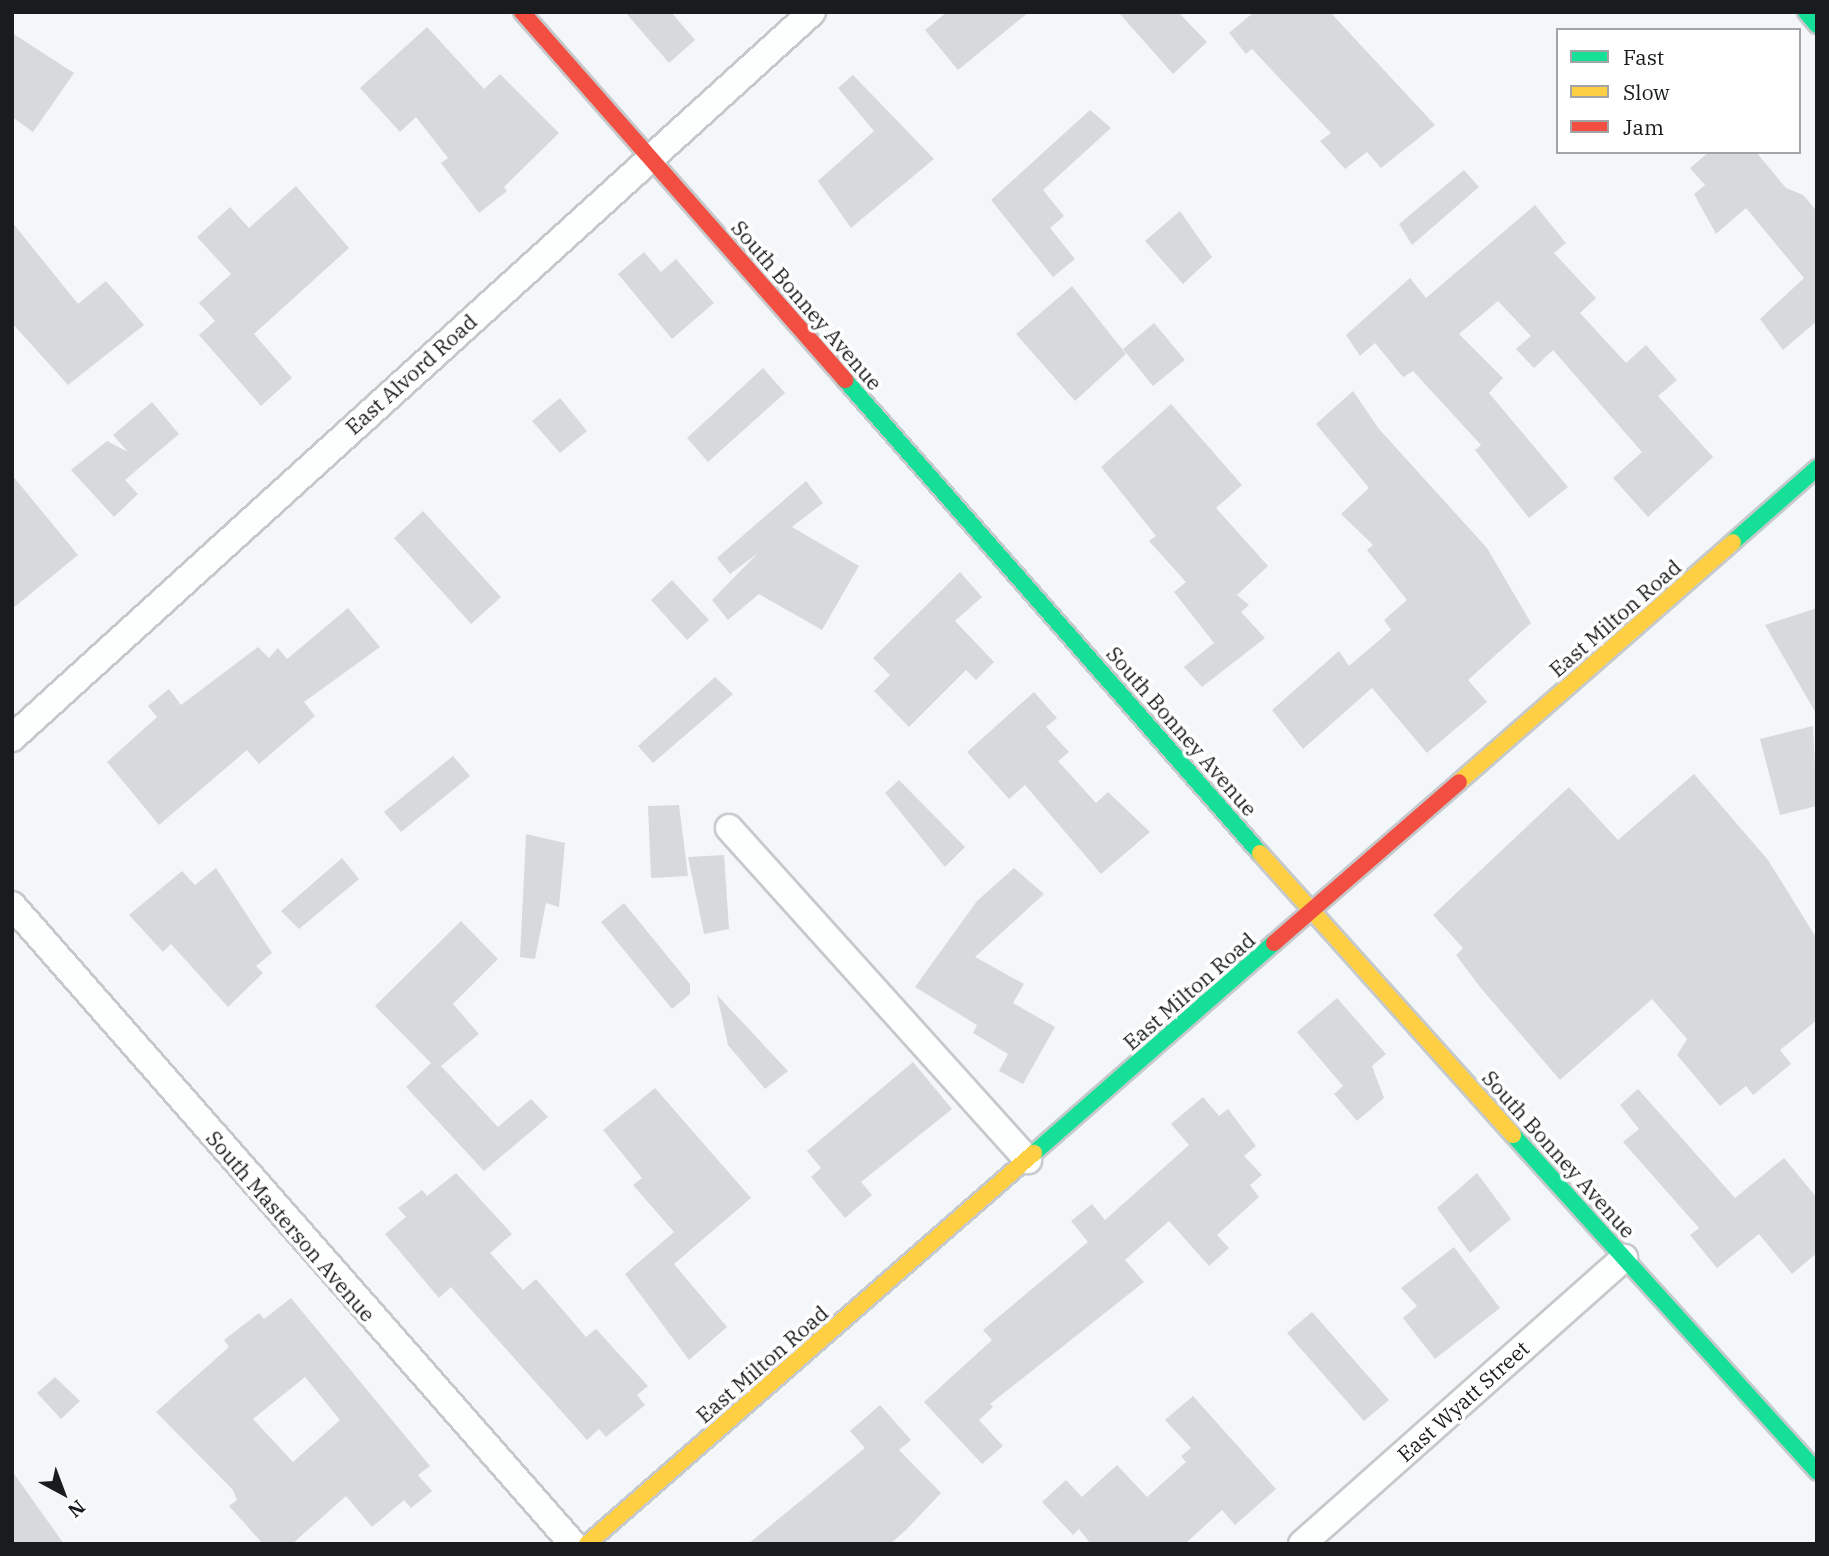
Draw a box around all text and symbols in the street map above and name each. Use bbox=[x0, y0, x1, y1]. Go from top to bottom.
legend bbox=[1556, 28, 1801, 154]
text: Fast bbox=[1623, 43, 1664, 71]
text: Slow bbox=[1623, 78, 1670, 106]
text: Jam bbox=[1623, 113, 1664, 141]
street label: South Bonney Avenue bbox=[727, 215, 887, 395]
street label: East Alvord Road bbox=[340, 309, 482, 439]
street label: East Milton Road bbox=[1544, 554, 1686, 682]
street label: South Bonney Avenue bbox=[1102, 641, 1262, 821]
street label: East Milton Road bbox=[1118, 927, 1260, 1055]
street label: South Bonney Avenue bbox=[1477, 1065, 1641, 1243]
street label: South Masterson Avenue bbox=[201, 1125, 381, 1327]
street label: East Milton Road bbox=[691, 1300, 833, 1428]
street label: East Wyatt Street bbox=[1392, 1335, 1534, 1467]
north arrow bbox=[28, 1458, 98, 1528]
text: N bbox=[63, 1495, 90, 1523]

